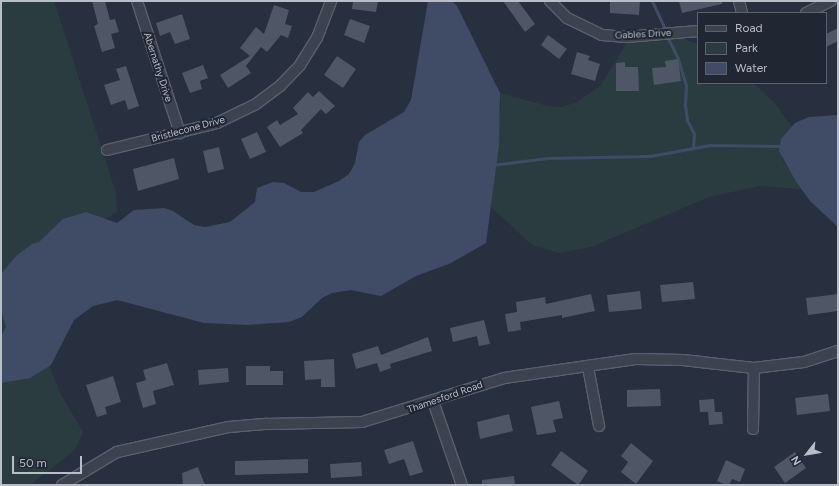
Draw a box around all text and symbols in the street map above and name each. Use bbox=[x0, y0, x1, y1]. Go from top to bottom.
legend bbox=[697, 12, 827, 84]
text: Road bbox=[735, 21, 763, 35]
street label: Gables Drive bbox=[614, 27, 672, 41]
street label: Abernathy Drive bbox=[141, 31, 175, 103]
text: Park bbox=[735, 41, 758, 55]
text: Water bbox=[735, 61, 767, 75]
street label: Bristlecone Drive bbox=[150, 113, 226, 145]
street label: Thamesford Road bbox=[406, 378, 484, 416]
north arrow bbox=[787, 434, 827, 474]
scale bar bbox=[14, 448, 84, 474]
text: N bbox=[789, 453, 804, 467]
text: 50 m bbox=[19, 456, 47, 470]

